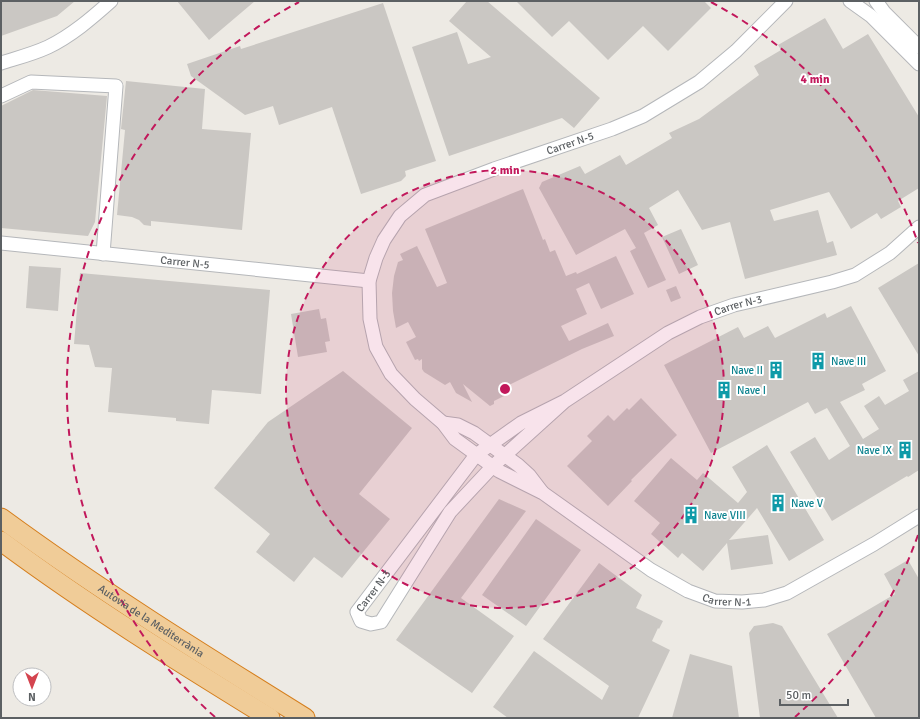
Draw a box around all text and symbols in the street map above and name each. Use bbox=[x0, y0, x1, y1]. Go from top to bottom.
text: 4 min bbox=[801, 72, 830, 87]
street label: Carrer N-5 bbox=[545, 129, 596, 158]
text: 2 min bbox=[491, 163, 520, 178]
street label: Carrer N-5 bbox=[160, 253, 210, 272]
street label: Carrer N-3 bbox=[713, 293, 764, 318]
building icon: Nave III bbox=[808, 351, 828, 371]
place label: Nave III bbox=[831, 355, 866, 368]
building icon: Nave II bbox=[766, 360, 786, 380]
place label: Nave II bbox=[731, 364, 763, 377]
building icon: Nave I bbox=[714, 380, 734, 400]
centre of rings bbox=[498, 382, 512, 396]
place label: Nave I bbox=[737, 384, 766, 397]
building icon: Nave IX bbox=[895, 440, 915, 460]
place label: Nave IX bbox=[857, 444, 893, 457]
building icon: Nave V bbox=[768, 493, 788, 513]
place label: Nave V bbox=[791, 497, 824, 510]
building icon: Nave VIII bbox=[681, 505, 701, 525]
place label: Nave VIII bbox=[704, 509, 746, 522]
street label: Carrer N-3 bbox=[353, 567, 394, 615]
street label: Autovia de la Mediterrània bbox=[96, 582, 207, 660]
street label: Carrer N-1 bbox=[700, 591, 752, 609]
north arrow bbox=[12, 667, 52, 707]
scale bar bbox=[780, 681, 848, 707]
text: 50 m bbox=[786, 688, 811, 703]
text: N bbox=[28, 690, 36, 703]

